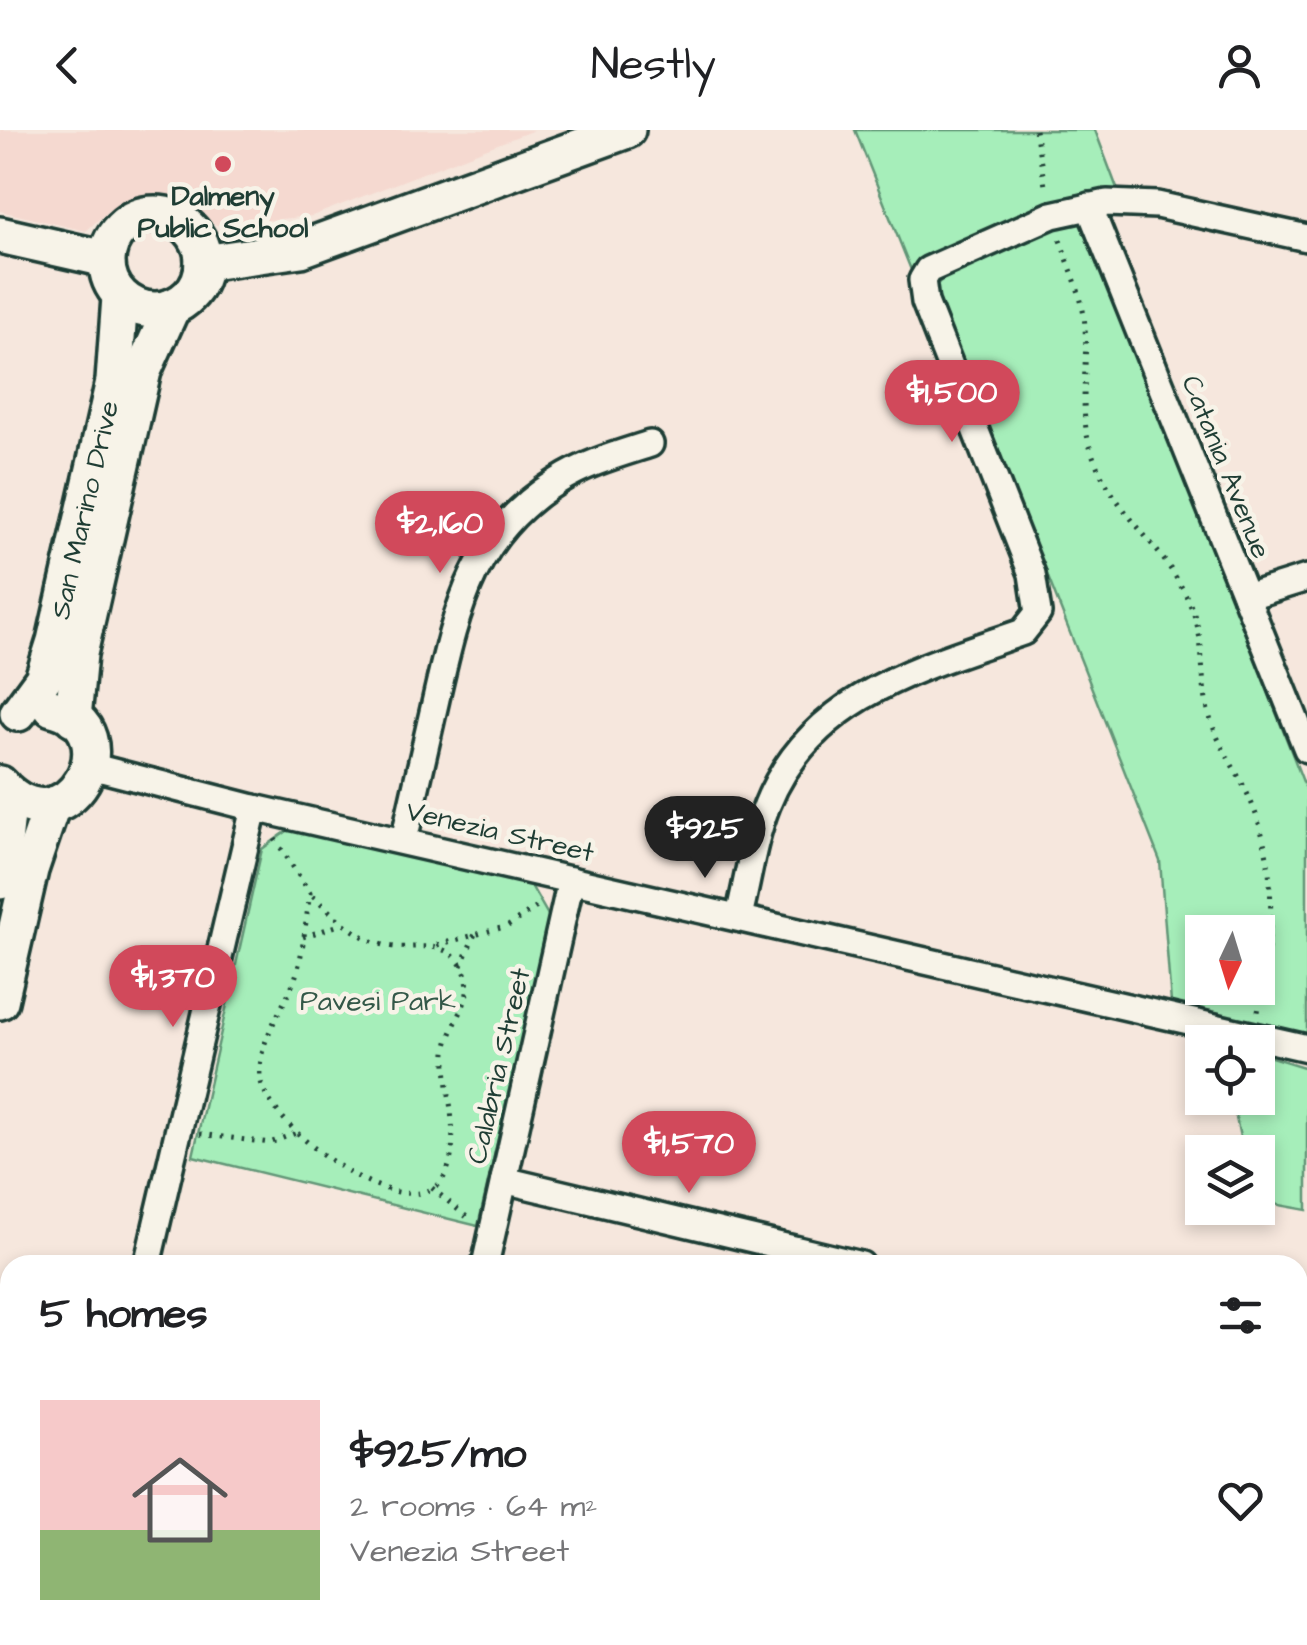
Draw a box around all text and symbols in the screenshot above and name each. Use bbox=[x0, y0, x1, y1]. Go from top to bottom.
text: Nestly bbox=[591, 34, 716, 96]
icon: back bbox=[40, 38, 95, 93]
icon: person bbox=[1212, 38, 1267, 93]
marker: Dalmeny Public School bbox=[212, 153, 234, 175]
place label: Dalmeny Public School bbox=[138, 177, 308, 248]
pin: $1,500 bbox=[871, 360, 1033, 445]
text: $1,500 bbox=[907, 370, 997, 415]
street label: Catania Avenue bbox=[1172, 370, 1280, 564]
street label: San Marino Drive bbox=[41, 397, 129, 623]
pin: $2,160 bbox=[359, 491, 521, 576]
text: $2,160 bbox=[397, 501, 483, 546]
street label: Venezia Street bbox=[402, 791, 598, 873]
pin: $925 bbox=[646, 796, 764, 881]
text: $925 bbox=[667, 806, 744, 851]
north arrow bbox=[1185, 915, 1275, 1005]
map controls bbox=[1185, 915, 1275, 1225]
pin: $1,370 bbox=[92, 945, 254, 1030]
text: $1,370 bbox=[131, 955, 215, 1000]
street label: Calabria Street bbox=[458, 964, 541, 1168]
park label: Pavesi Park bbox=[300, 982, 456, 1021]
button: locate bbox=[1185, 1025, 1275, 1115]
pin: $1,570 bbox=[608, 1111, 770, 1196]
text: $1,570 bbox=[644, 1121, 734, 1166]
button: layers bbox=[1185, 1135, 1275, 1225]
text: 5 homes bbox=[40, 1286, 207, 1344]
icon: filters bbox=[1213, 1288, 1268, 1343]
text: $925/mo bbox=[350, 1426, 527, 1484]
icon: home bbox=[120, 1440, 240, 1560]
icon: heart bbox=[1213, 1473, 1268, 1528]
text: 2 rooms · 64 m² bbox=[350, 1484, 597, 1529]
text: Venezia Street bbox=[350, 1529, 569, 1574]

